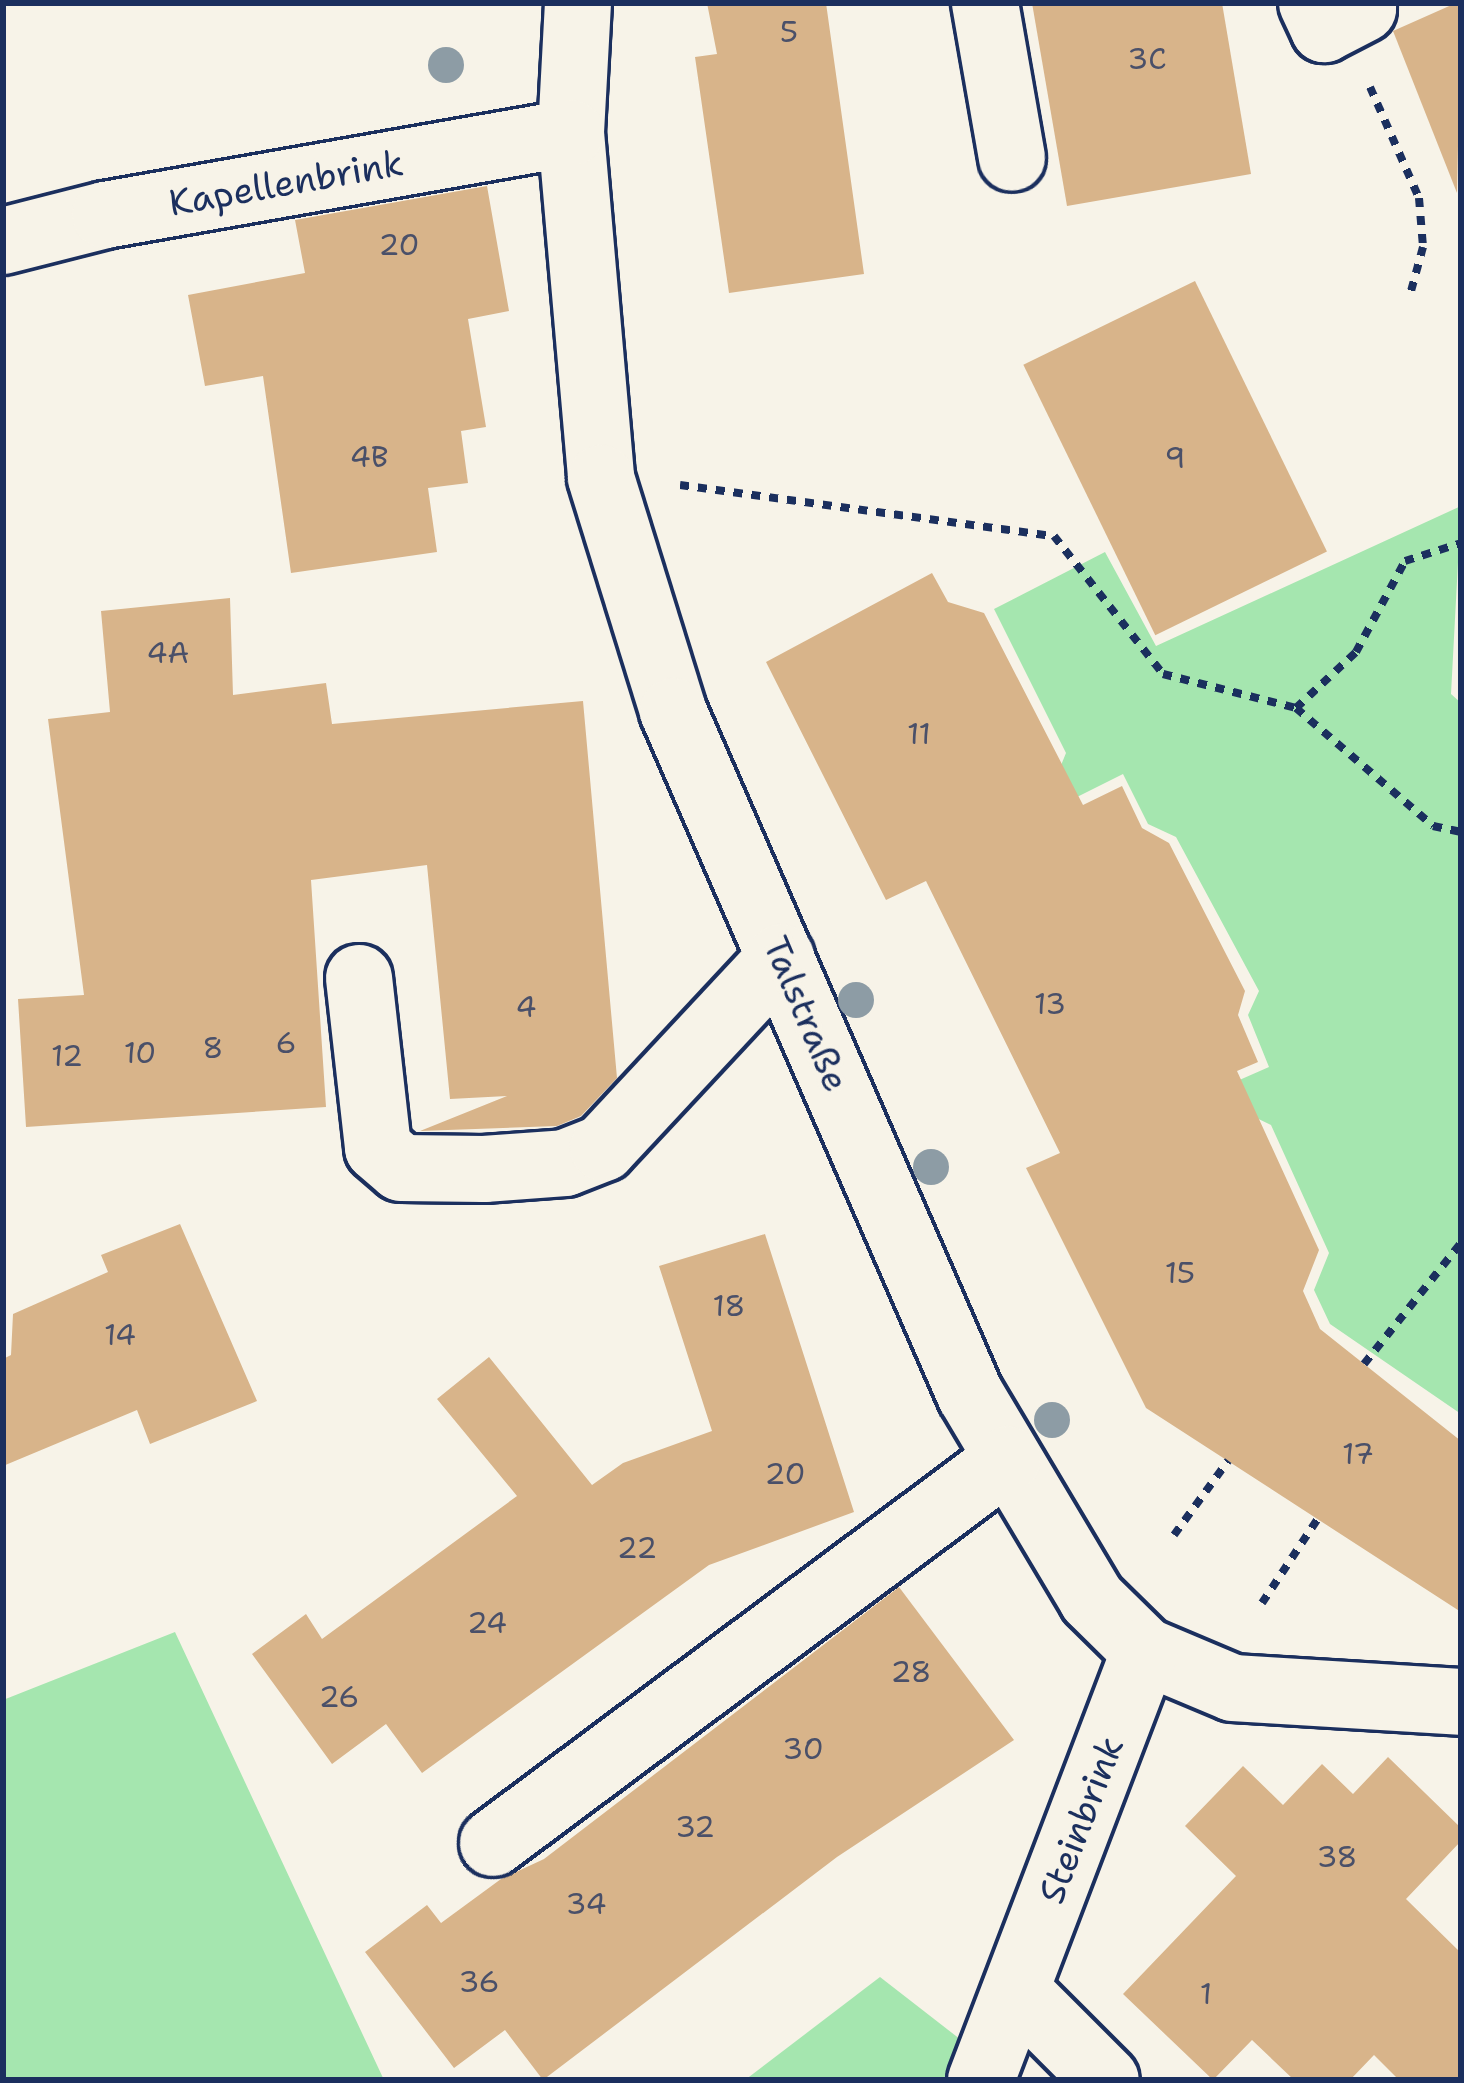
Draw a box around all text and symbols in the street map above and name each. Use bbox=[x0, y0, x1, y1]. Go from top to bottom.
house number: 5 bbox=[780, 14, 798, 50]
house number: 3C bbox=[1127, 41, 1167, 77]
street label: Kapellenbrink bbox=[165, 141, 407, 225]
house number: 20 bbox=[378, 227, 420, 263]
house number: 4B bbox=[350, 439, 388, 475]
house number: 9 bbox=[1165, 440, 1185, 476]
house number: 4A bbox=[147, 635, 189, 671]
house number: 11 bbox=[907, 716, 931, 752]
street label: Talstraße bbox=[754, 930, 858, 1098]
house number: 13 bbox=[1034, 986, 1066, 1022]
house number: 4 bbox=[516, 989, 536, 1025]
house number: 6 bbox=[276, 1025, 296, 1061]
house number: 8 bbox=[203, 1030, 223, 1066]
house number: 10 bbox=[124, 1035, 156, 1071]
house number: 12 bbox=[51, 1038, 83, 1074]
house number: 15 bbox=[1165, 1255, 1195, 1291]
house number: 18 bbox=[712, 1288, 746, 1324]
house number: 14 bbox=[104, 1317, 136, 1353]
house number: 17 bbox=[1342, 1436, 1374, 1472]
house number: 20 bbox=[764, 1456, 806, 1492]
house number: 22 bbox=[617, 1530, 657, 1566]
house number: 24 bbox=[467, 1605, 507, 1641]
house number: 28 bbox=[890, 1654, 932, 1690]
house number: 26 bbox=[319, 1679, 359, 1715]
house number: 30 bbox=[782, 1731, 824, 1767]
street label: Steinbrink bbox=[1029, 1731, 1133, 1909]
house number: 32 bbox=[675, 1809, 715, 1845]
house number: 38 bbox=[1316, 1839, 1358, 1875]
house number: 34 bbox=[566, 1886, 606, 1922]
house number: 36 bbox=[458, 1964, 500, 2000]
house number: 1 bbox=[1200, 1976, 1212, 2012]

